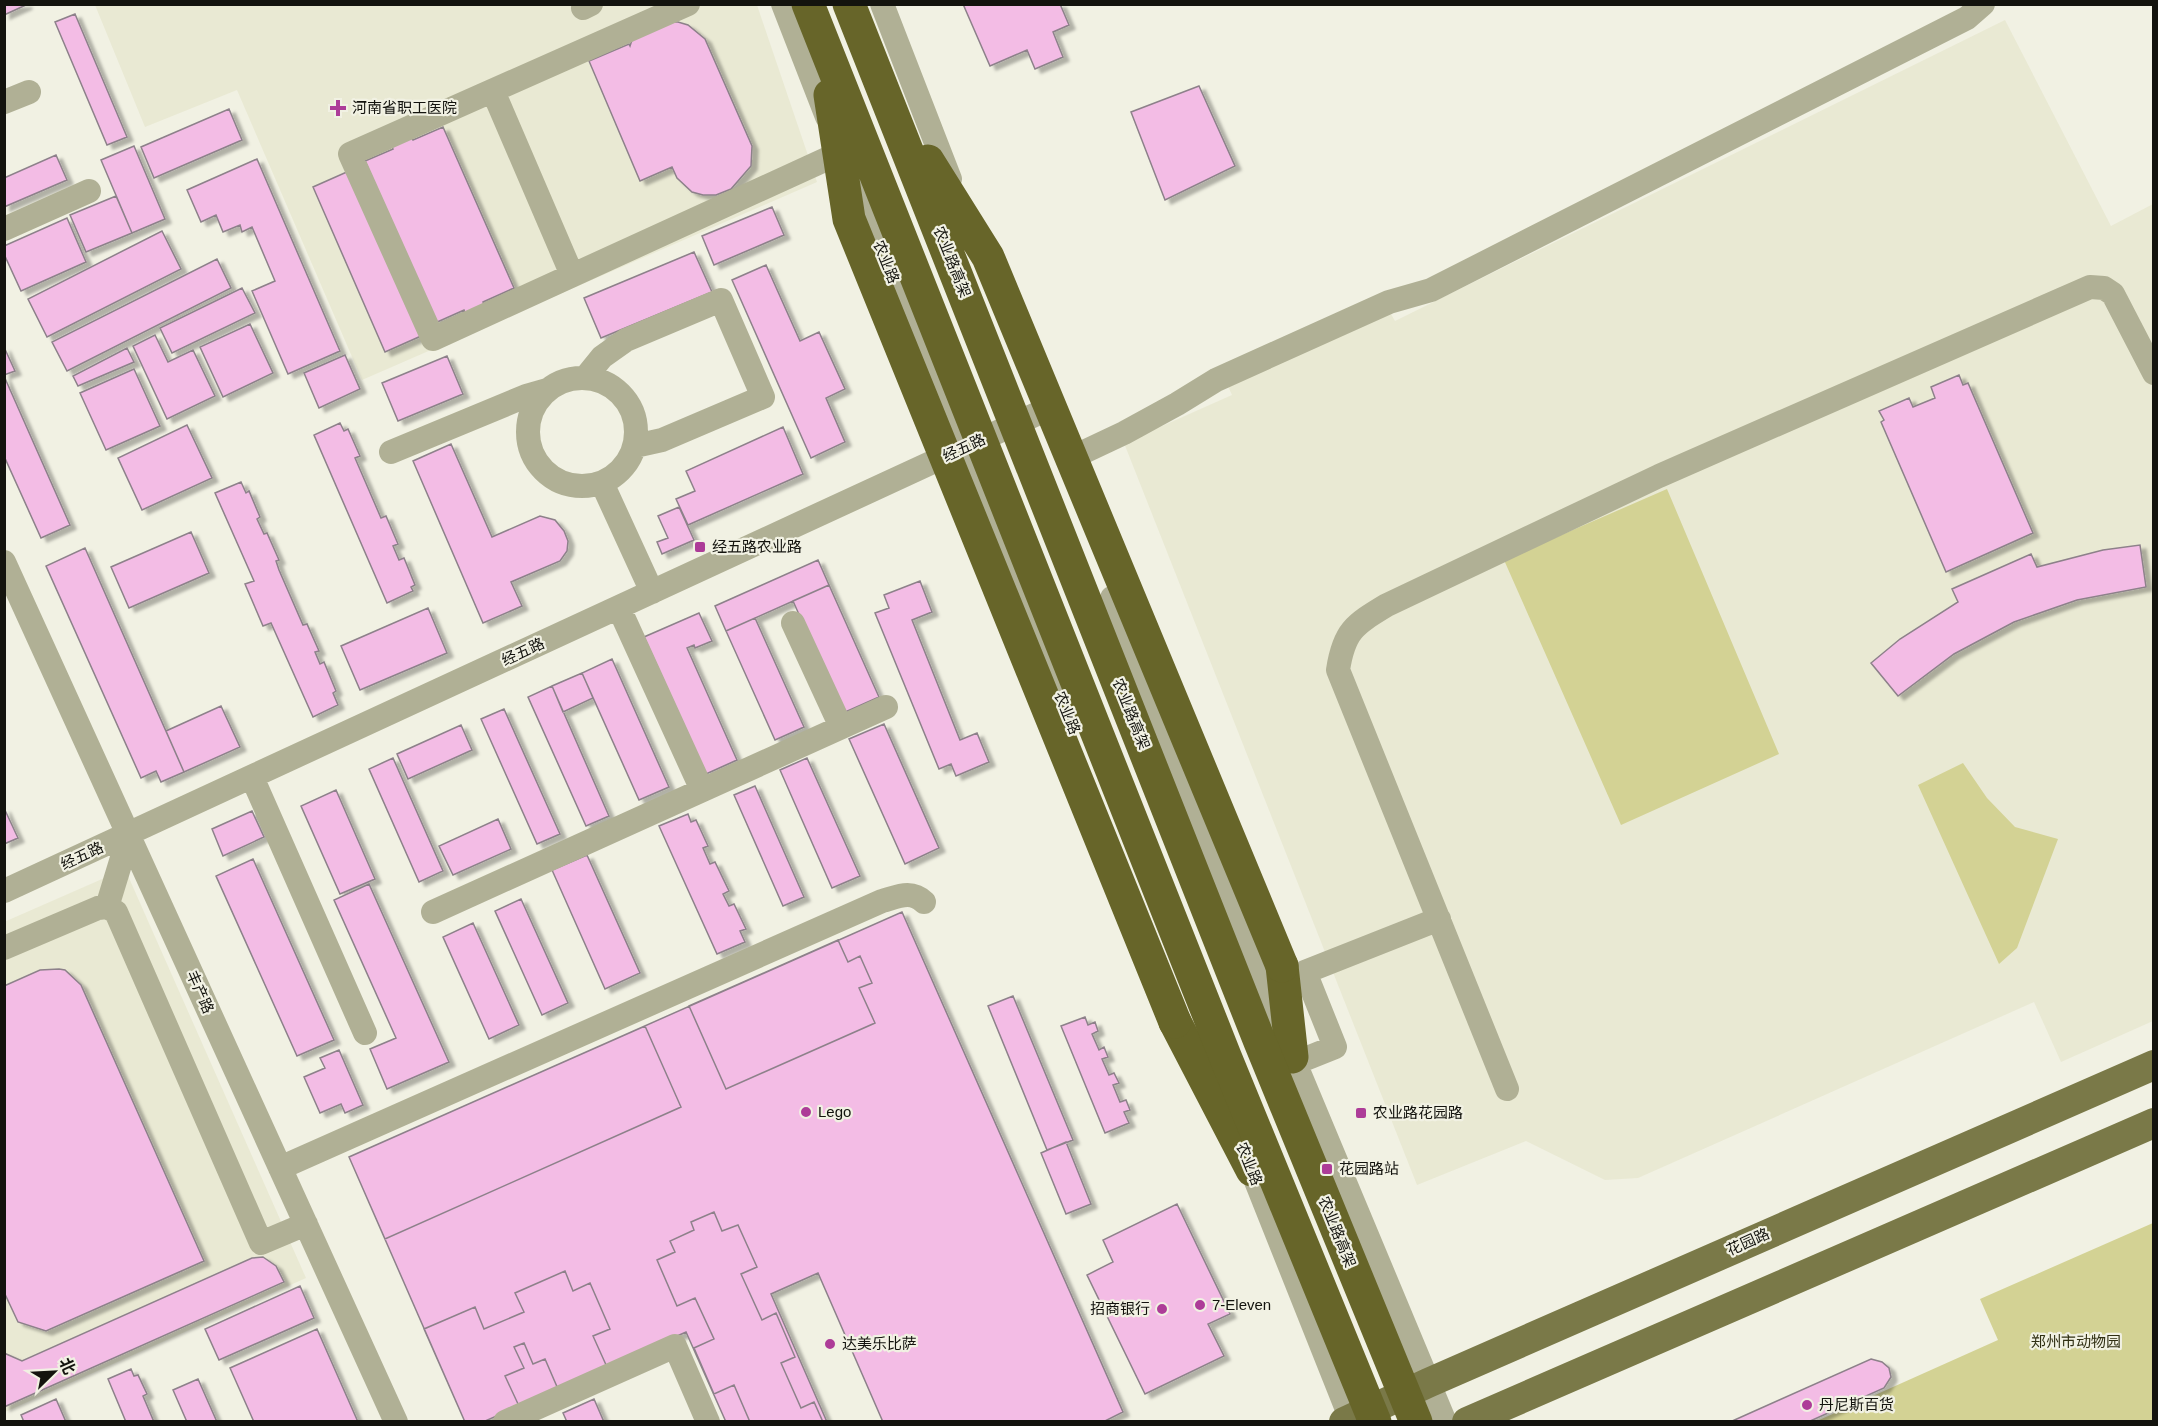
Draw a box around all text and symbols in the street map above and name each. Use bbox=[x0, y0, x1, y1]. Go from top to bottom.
marker: 河南省职工医院 bbox=[329, 99, 347, 117]
place label: 河南省职工医院 bbox=[352, 99, 457, 116]
street label: 农业路高架 bbox=[931, 224, 974, 300]
street label: 农业路 bbox=[870, 238, 903, 286]
street label: 经五路 bbox=[940, 430, 988, 465]
place label: 经五路农业路 bbox=[712, 538, 802, 555]
marker: 经五路农业路 bbox=[693, 540, 707, 554]
street label: 经五路 bbox=[499, 634, 547, 669]
street label: 农业路高架 bbox=[1110, 676, 1153, 752]
street label: 农业路 bbox=[1051, 689, 1084, 737]
street label: 经五路 bbox=[58, 838, 106, 873]
street label: 丰产路 bbox=[184, 968, 217, 1016]
place label: Lego bbox=[818, 1103, 851, 1120]
place label: 农业路花园路 bbox=[1373, 1104, 1463, 1121]
marker: Lego bbox=[799, 1105, 813, 1119]
marker: 农业路花园路 bbox=[1354, 1106, 1368, 1120]
street label: 农业路 bbox=[1233, 1140, 1266, 1188]
place label: 花园路站 bbox=[1339, 1160, 1399, 1177]
marker: 花园路站 bbox=[1320, 1162, 1334, 1176]
street label: 农业路高架 bbox=[1316, 1194, 1359, 1270]
street label: 花园路 bbox=[1724, 1225, 1772, 1258]
place label: 7-Eleven bbox=[1212, 1296, 1271, 1313]
marker: 7-Eleven bbox=[1193, 1298, 1207, 1312]
place label: 招商银行 bbox=[1090, 1300, 1150, 1317]
marker: 招商银行 bbox=[1155, 1302, 1169, 1316]
park label: 郑州市动物园 bbox=[2031, 1333, 2121, 1350]
place label: 达美乐比萨 bbox=[842, 1335, 917, 1352]
marker: 达美乐比萨 bbox=[823, 1337, 837, 1351]
north arrow bbox=[24, 1342, 84, 1402]
text: 北 bbox=[56, 1355, 78, 1377]
place label: 丹尼斯百货 bbox=[1819, 1396, 1894, 1413]
marker: 丹尼斯百货 bbox=[1800, 1398, 1814, 1412]

